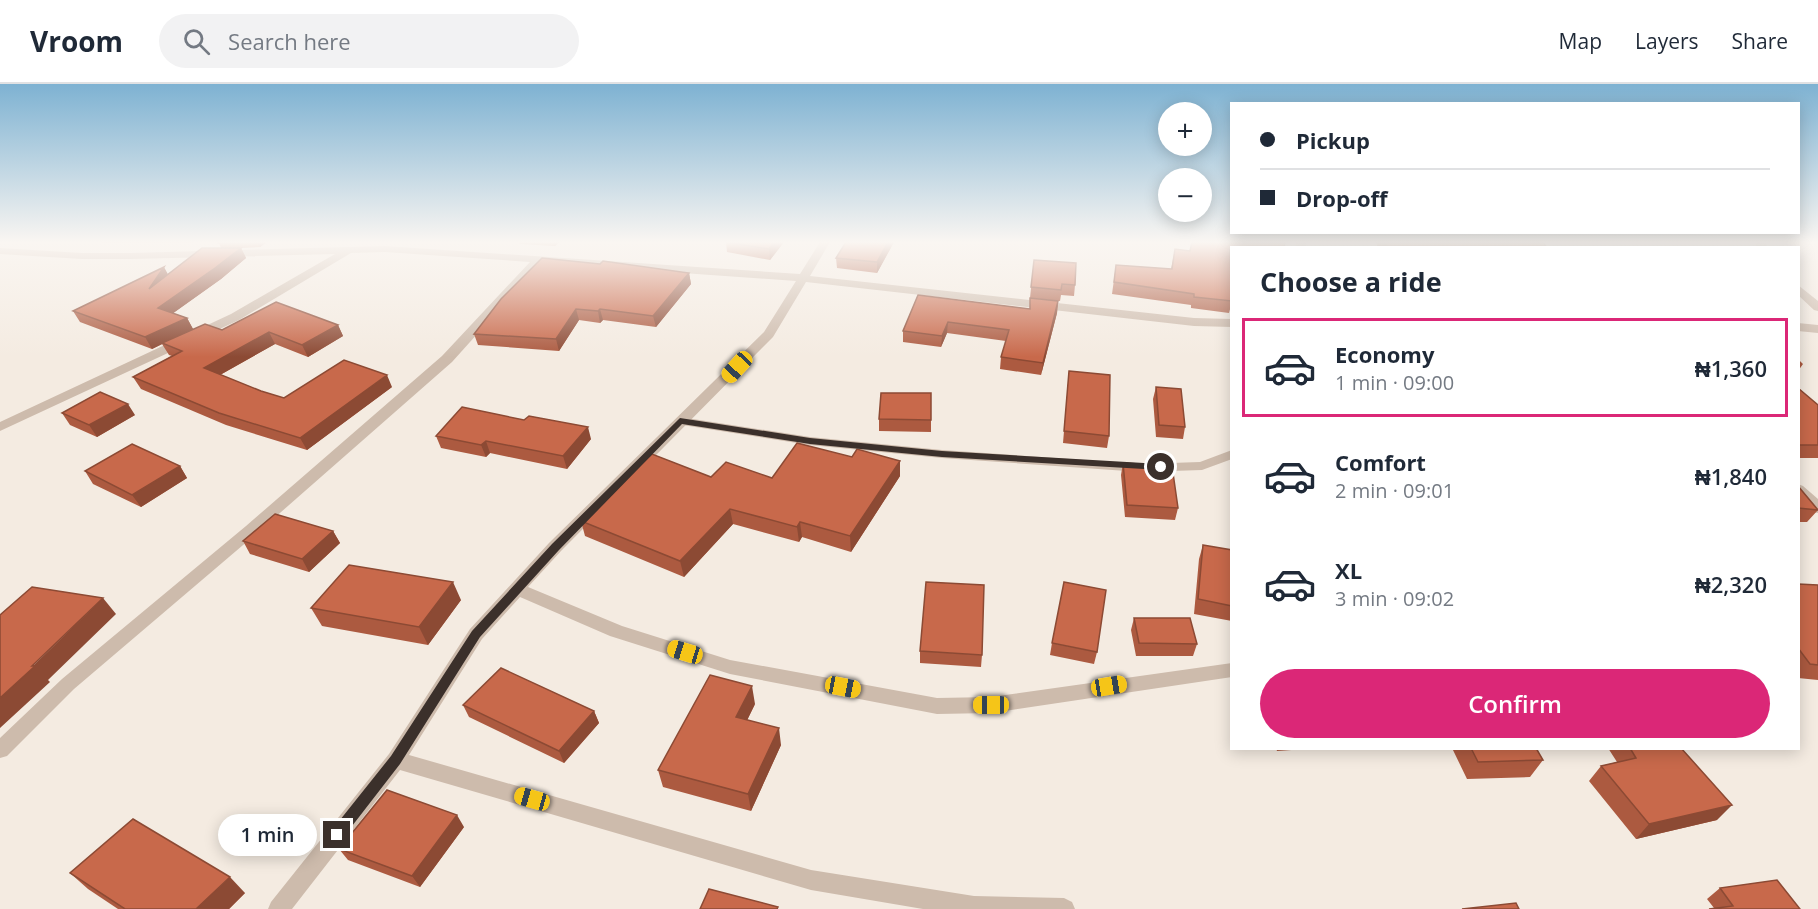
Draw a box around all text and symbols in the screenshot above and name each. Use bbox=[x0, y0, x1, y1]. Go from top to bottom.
search box bbox=[159, 14, 579, 68]
text: Vroom bbox=[30, 22, 123, 60]
icon: search bbox=[180, 25, 213, 58]
text: Search here bbox=[228, 26, 351, 56]
text: Map bbox=[1559, 27, 1602, 55]
text: Layers bbox=[1635, 27, 1699, 55]
text: Share bbox=[1732, 27, 1788, 55]
map controls bbox=[1158, 102, 1212, 222]
button: + bbox=[1158, 102, 1212, 156]
text: Pickup bbox=[1296, 125, 1370, 155]
button: − bbox=[1158, 168, 1212, 222]
text: Drop-off bbox=[1296, 183, 1388, 213]
text: Choose a ride bbox=[1260, 263, 1442, 300]
text: Economy bbox=[1335, 339, 1434, 369]
icon: car bbox=[1263, 341, 1317, 395]
car bbox=[718, 348, 756, 386]
text: ₦1,360 bbox=[1695, 353, 1767, 383]
text: 1 min · 09:00 bbox=[1335, 369, 1454, 396]
text: Comfort bbox=[1335, 447, 1426, 477]
icon: car bbox=[1263, 449, 1317, 503]
route start bbox=[1147, 453, 1174, 480]
text: ₦1,840 bbox=[1695, 461, 1767, 491]
text: 2 min · 09:01 bbox=[1335, 477, 1454, 504]
text: XL bbox=[1335, 555, 1362, 585]
icon: car bbox=[1263, 557, 1317, 611]
text: ₦2,320 bbox=[1695, 569, 1767, 599]
text: 3 min · 09:02 bbox=[1335, 585, 1454, 612]
car bbox=[665, 638, 705, 666]
button: Confirm bbox=[1260, 669, 1770, 738]
car bbox=[1090, 674, 1128, 698]
car bbox=[824, 675, 862, 699]
car bbox=[973, 696, 1009, 714]
car bbox=[512, 785, 552, 813]
callout: 1 min bbox=[217, 814, 316, 856]
text: 1 min bbox=[241, 821, 295, 848]
route end bbox=[323, 821, 350, 848]

